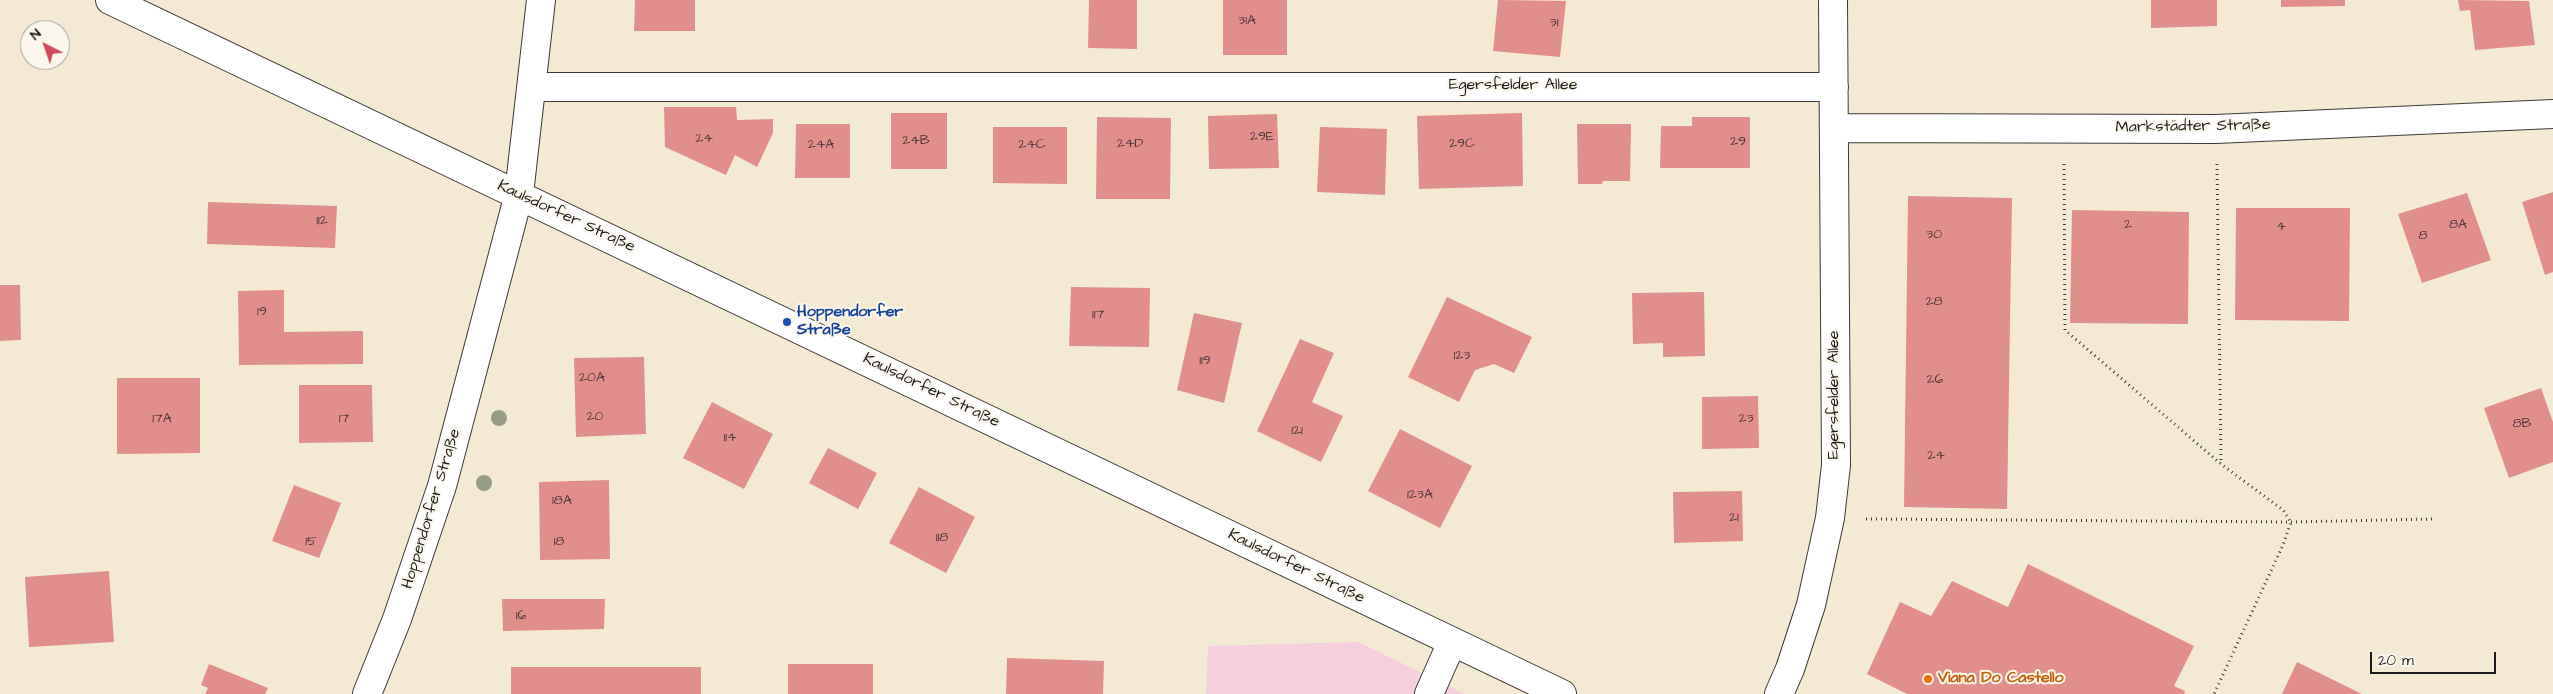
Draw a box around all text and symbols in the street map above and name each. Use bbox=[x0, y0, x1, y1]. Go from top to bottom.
house number: 31A bbox=[1238, 13, 1256, 29]
house number: 31 bbox=[1550, 15, 1558, 31]
north arrow bbox=[20, 20, 70, 70]
text: N bbox=[26, 24, 46, 45]
street label: Egersfelder Allee bbox=[1449, 76, 1577, 96]
street label: Markstädter Straße bbox=[2115, 116, 2271, 138]
house number: 29E bbox=[1250, 129, 1274, 145]
house number: 24 bbox=[695, 131, 713, 147]
house number: 24B bbox=[902, 133, 930, 149]
house number: 29 bbox=[1730, 134, 1746, 150]
house number: 24D bbox=[1117, 136, 1143, 152]
house number: 29C bbox=[1449, 136, 1475, 152]
house number: 24A bbox=[808, 137, 834, 153]
house number: 24C bbox=[1018, 137, 1046, 153]
street label: Kaulsdorfer Straße bbox=[494, 177, 638, 257]
house number: 112 bbox=[316, 213, 328, 229]
house number: 2 bbox=[2124, 217, 2132, 233]
house number: 8A bbox=[2449, 217, 2467, 233]
house number: 4 bbox=[2276, 219, 2286, 235]
house number: 30 bbox=[1926, 227, 1942, 243]
house number: 8 bbox=[2418, 228, 2428, 244]
house number: 28 bbox=[1925, 294, 1943, 310]
place label: Hoppendorfer Straße bbox=[797, 303, 903, 341]
house number: 19 bbox=[257, 304, 267, 320]
house number: 117 bbox=[1092, 307, 1104, 323]
marker: Hoppendorfer Straße bbox=[781, 316, 793, 328]
street label: Egersfelder Allee bbox=[1825, 331, 1845, 459]
house number: 123 bbox=[1454, 348, 1470, 364]
street label: Kaulsdorfer Straße bbox=[860, 350, 1002, 432]
house number: 119 bbox=[1199, 353, 1211, 369]
house number: 20A bbox=[579, 370, 605, 386]
house number: 26 bbox=[1927, 372, 1943, 388]
house number: 20 bbox=[587, 409, 603, 425]
house number: 17A bbox=[152, 411, 172, 427]
house number: 17 bbox=[339, 411, 349, 427]
house number: 23 bbox=[1738, 411, 1754, 427]
house number: 8B bbox=[2512, 416, 2532, 432]
house number: 121 bbox=[1291, 423, 1303, 439]
street label: Hoppendorfer Straße bbox=[399, 427, 465, 591]
house number: 114 bbox=[723, 430, 737, 446]
house number: 24 bbox=[1927, 448, 1945, 464]
house number: 123A bbox=[1407, 487, 1433, 503]
house number: 18A bbox=[552, 493, 572, 509]
house number: 21 bbox=[1729, 510, 1739, 526]
street label: Kaulsdorfer Straße bbox=[1225, 526, 1367, 608]
house number: 118 bbox=[936, 530, 948, 546]
house number: 15 bbox=[305, 534, 317, 550]
house number: 18 bbox=[554, 534, 564, 550]
house number: 16 bbox=[516, 608, 526, 624]
scale bar bbox=[2373, 642, 2499, 674]
text: 20 m bbox=[2378, 650, 2414, 671]
place label: Viana Do Castello bbox=[1938, 669, 2064, 689]
marker: Viana Do Castello bbox=[1922, 673, 1934, 685]

